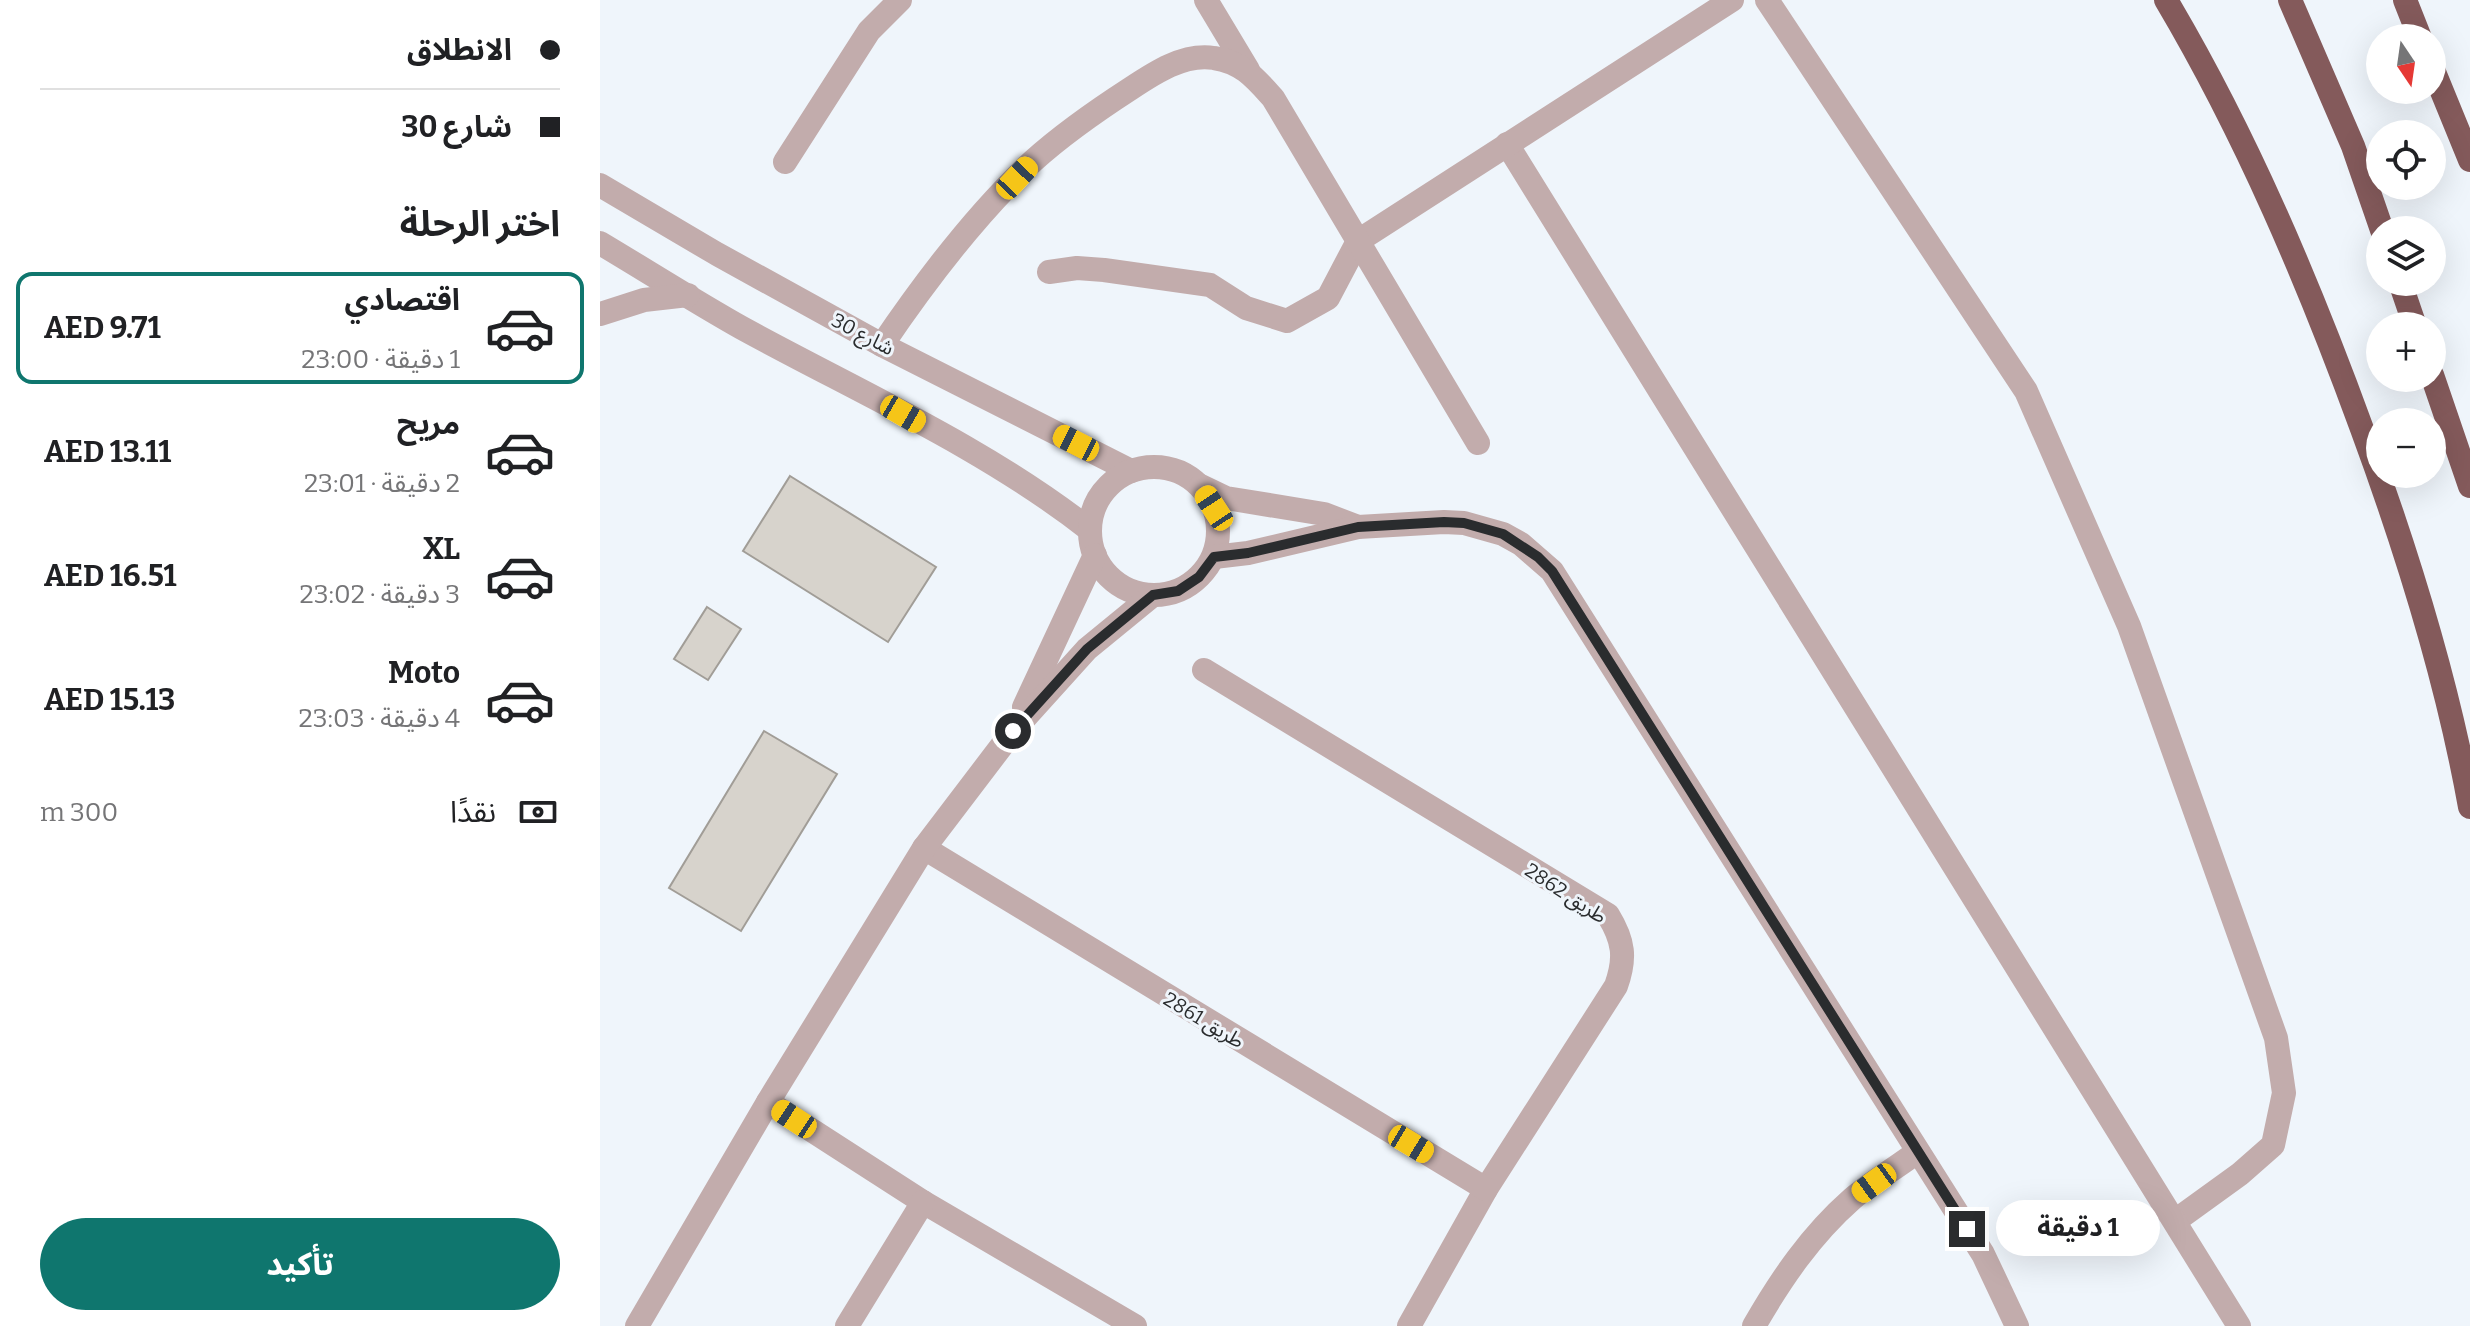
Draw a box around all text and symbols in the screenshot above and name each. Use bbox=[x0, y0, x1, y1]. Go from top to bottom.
north arrow bbox=[2366, 24, 2446, 104]
map controls bbox=[2366, 24, 2446, 488]
text: الانطلاق bbox=[407, 32, 512, 68]
text: شارع 30 bbox=[401, 109, 512, 145]
button: locate bbox=[2366, 120, 2446, 200]
car bbox=[992, 152, 1042, 204]
text: اختر الرحلة bbox=[400, 202, 560, 246]
button: layers bbox=[2366, 216, 2446, 296]
text: اقتصادي bbox=[345, 282, 460, 318]
icon: car bbox=[484, 292, 556, 364]
street label: شارع 30 bbox=[826, 308, 898, 363]
text: AED 9.71 bbox=[44, 310, 161, 346]
button: + bbox=[2366, 312, 2446, 392]
text: 1 دقيقة · 23:00 bbox=[301, 344, 460, 375]
car bbox=[876, 392, 930, 436]
text: مريح bbox=[397, 406, 460, 442]
button: − bbox=[2366, 408, 2446, 488]
icon: car bbox=[484, 416, 556, 488]
car bbox=[1049, 421, 1103, 465]
text: AED 13.11 bbox=[44, 434, 171, 470]
text: 2 دقيقة · 23:01 bbox=[304, 468, 460, 499]
car bbox=[1191, 481, 1237, 535]
text: XL bbox=[423, 531, 460, 567]
icon: car bbox=[484, 540, 556, 612]
text: AED 16.51 bbox=[44, 558, 176, 594]
text: 3 دقيقة · 23:02 bbox=[300, 579, 460, 610]
text: Moto bbox=[388, 655, 460, 691]
icon: car bbox=[484, 664, 556, 736]
text: AED 15.13 bbox=[44, 682, 175, 718]
text: 4 دقيقة · 23:03 bbox=[299, 703, 460, 734]
route start bbox=[995, 713, 1031, 749]
icon: cash bbox=[516, 790, 560, 834]
text: نقدًا bbox=[450, 794, 496, 830]
text: 300 m bbox=[40, 797, 118, 828]
street label: طريق 2862 bbox=[1520, 858, 1611, 929]
street label: طريق 2861 bbox=[1159, 987, 1249, 1054]
car bbox=[767, 1096, 821, 1142]
car bbox=[1384, 1121, 1438, 1167]
car bbox=[1848, 1159, 1900, 1207]
callout: 1 دقيقة bbox=[1995, 1201, 2159, 1257]
route end bbox=[1949, 1211, 1985, 1247]
text: 1 دقيقة bbox=[2037, 1212, 2119, 1243]
button: تأكيد bbox=[40, 1218, 560, 1310]

